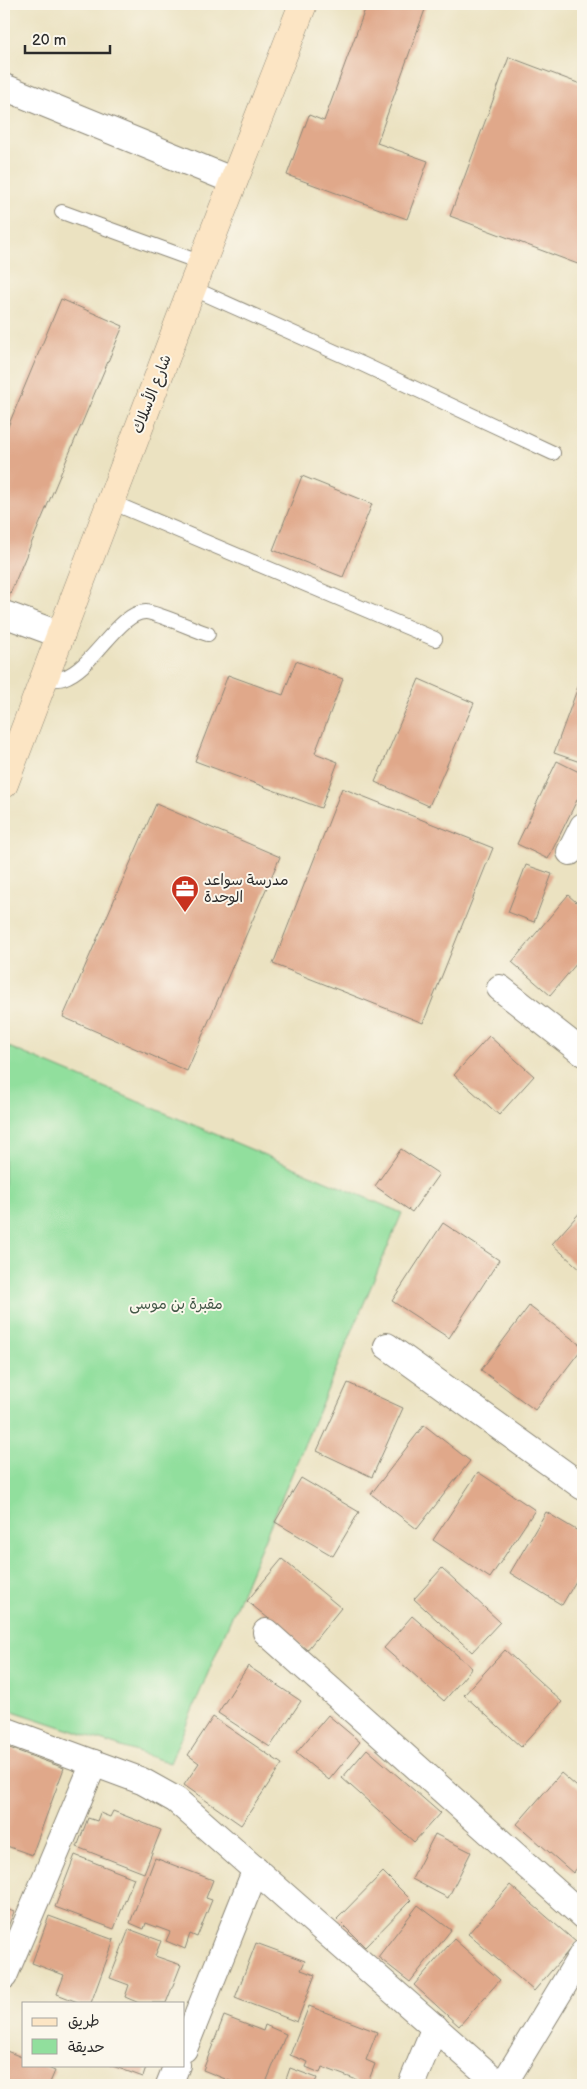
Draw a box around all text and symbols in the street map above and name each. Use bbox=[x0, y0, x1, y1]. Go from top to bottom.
scale bar bbox=[25, 22, 110, 54]
text: 20 m bbox=[32, 31, 66, 50]
street label: شارع الأسلاك bbox=[127, 351, 176, 436]
place label: مدرسة سواعد الوحدة bbox=[204, 871, 289, 907]
office icon: مدرسة سواعد الوحدة bbox=[170, 874, 200, 913]
park label: مقبرة بن موسى bbox=[129, 1295, 223, 1314]
legend bbox=[22, 2002, 185, 2066]
text: طريق bbox=[68, 2012, 100, 2031]
text: حديقة bbox=[68, 2038, 105, 2057]

